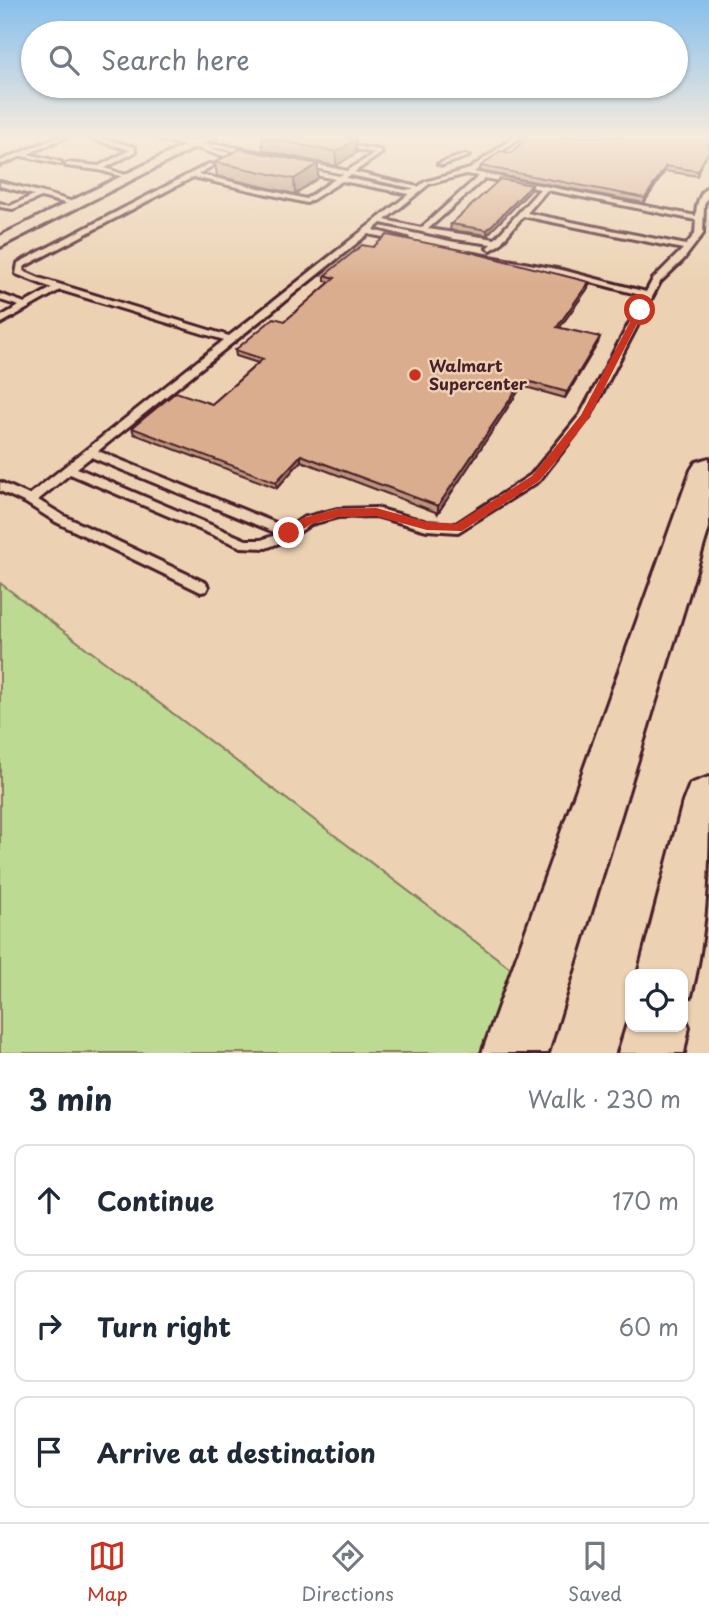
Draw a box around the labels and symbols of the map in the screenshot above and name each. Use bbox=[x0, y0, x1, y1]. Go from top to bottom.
route start bbox=[624, 294, 655, 325]
place label: Walmart Supercenter bbox=[429, 353, 528, 395]
marker: Walmart Supercenter bbox=[407, 367, 423, 383]
route end bbox=[273, 517, 304, 548]

